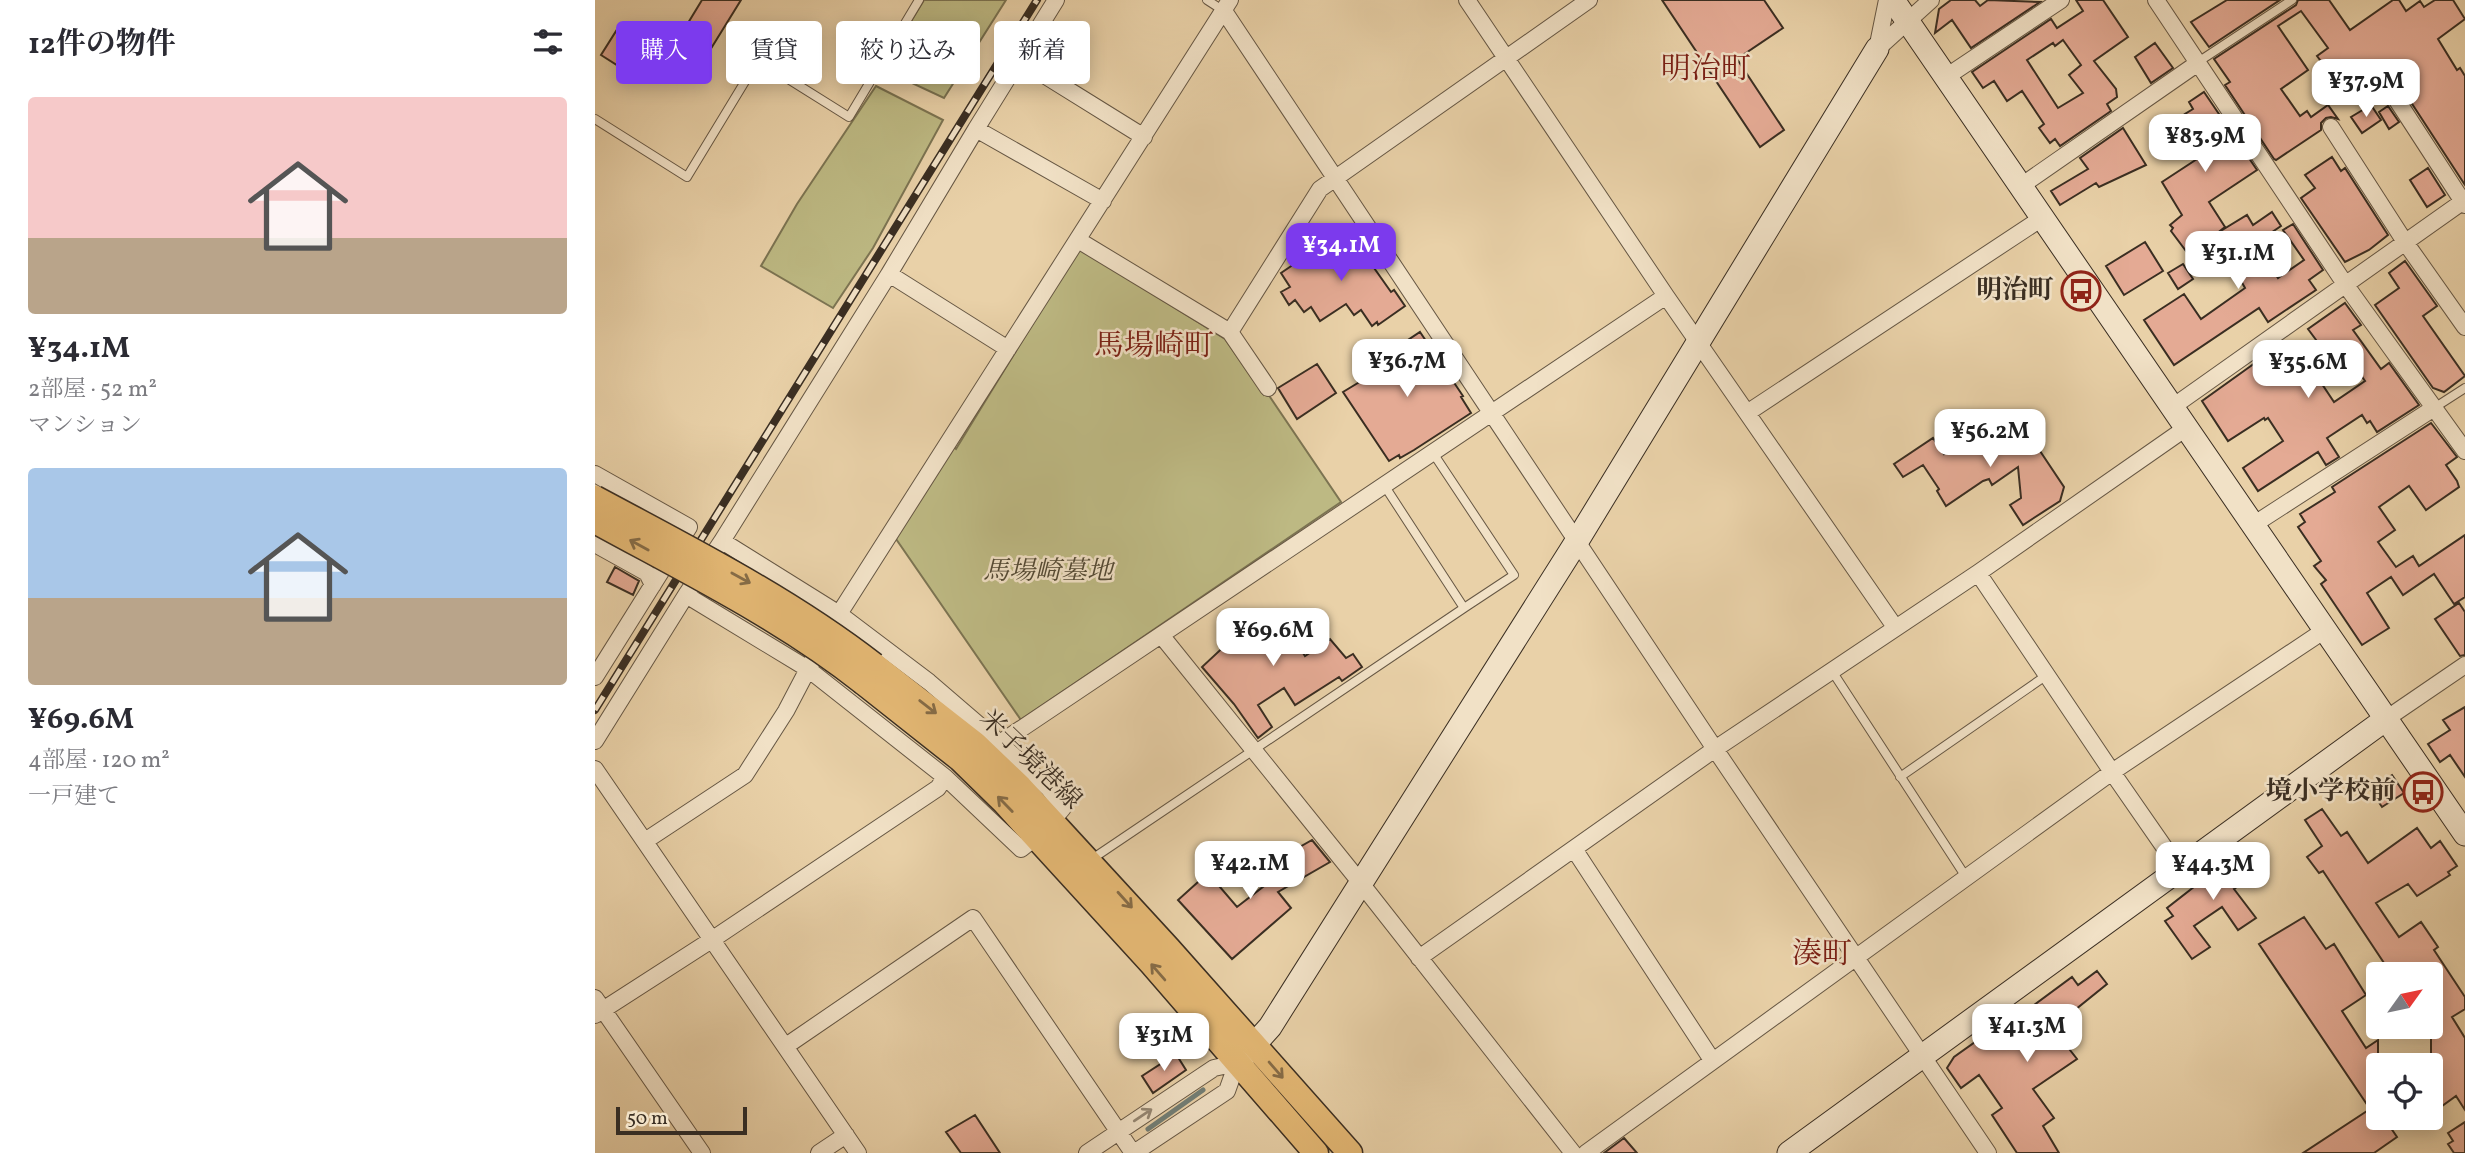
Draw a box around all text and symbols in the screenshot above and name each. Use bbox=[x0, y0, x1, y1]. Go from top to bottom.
chip: 購入 bbox=[616, 21, 712, 84]
chip: 賃貸 bbox=[726, 21, 822, 84]
chip: 絞り込み bbox=[836, 21, 980, 84]
chip: 新着 bbox=[994, 21, 1090, 84]
icon: filters bbox=[529, 23, 567, 61]
text: 12件の物件 bbox=[28, 24, 176, 66]
district label: 明治町 bbox=[1661, 49, 1751, 91]
pin: ¥37.9M bbox=[2309, 60, 2423, 119]
text: ¥37.9M bbox=[2328, 66, 2404, 98]
pin: ¥83.9M bbox=[2148, 114, 2262, 174]
text: ¥83.9M bbox=[2165, 121, 2245, 153]
icon: home bbox=[235, 143, 361, 269]
pin: ¥34.1M bbox=[1284, 224, 1398, 283]
text: ¥34.1M bbox=[1302, 230, 1380, 262]
pin: ¥31.1M bbox=[2181, 232, 2295, 291]
text: ¥31.1M bbox=[2201, 238, 2275, 270]
bus stop icon: 明治町 bbox=[2060, 270, 2102, 312]
place label: 明治町 bbox=[1976, 273, 2054, 309]
district label: 馬場崎町 bbox=[1094, 326, 1214, 368]
text: ¥34.1M bbox=[28, 328, 130, 370]
pin: ¥36.7M bbox=[1350, 340, 1464, 399]
pin: ¥35.6M bbox=[2251, 340, 2365, 400]
text: ¥36.7M bbox=[1368, 346, 1446, 378]
text: ¥35.6M bbox=[2269, 347, 2347, 379]
text: 2部屋 · 52 m² bbox=[28, 374, 157, 406]
text: マンション bbox=[28, 410, 142, 442]
pin: ¥56.2M bbox=[1933, 410, 2047, 469]
text: ¥56.2M bbox=[1951, 416, 2029, 448]
icon: home bbox=[235, 514, 361, 640]
one-way arrow bbox=[629, 538, 650, 551]
park label: 馬場崎墓地 bbox=[983, 554, 1116, 590]
one-way arrow bbox=[730, 571, 750, 585]
pin: ¥69.6M bbox=[1216, 608, 1330, 668]
text: ¥69.6M bbox=[1232, 615, 1314, 647]
text: ¥69.6M bbox=[28, 699, 134, 741]
one-way arrow bbox=[918, 700, 937, 715]
street label: 米子境港線 bbox=[971, 702, 1089, 818]
text: 4部屋 · 120 m² bbox=[28, 745, 170, 777]
bus stop icon: 境小学校前 bbox=[2402, 771, 2444, 813]
place label: 境小学校前 bbox=[2266, 774, 2396, 810]
text: 一戸建て bbox=[28, 781, 120, 813]
one-way arrow bbox=[997, 796, 1014, 813]
pin: ¥42.1M bbox=[1193, 842, 1307, 901]
pin: ¥44.3M bbox=[2156, 842, 2270, 902]
text: ¥42.1M bbox=[1211, 848, 1289, 880]
text: ¥44.3M bbox=[2172, 849, 2254, 881]
one-way arrow bbox=[1117, 891, 1133, 909]
district label: 湊町 bbox=[1792, 934, 1852, 976]
north arrow bbox=[2366, 962, 2443, 1040]
map controls bbox=[2366, 962, 2443, 1130]
one-way arrow bbox=[1150, 964, 1167, 981]
pin: ¥41.3M bbox=[1970, 1004, 2084, 1064]
text: ¥41.3M bbox=[1988, 1011, 2066, 1043]
pin: ¥31M bbox=[1123, 1014, 1205, 1073]
text: ¥31M bbox=[1135, 1020, 1193, 1052]
button: locate bbox=[2366, 1053, 2443, 1130]
one-way arrow bbox=[1268, 1061, 1284, 1079]
scale bar bbox=[616, 1104, 747, 1136]
text: 50 m bbox=[627, 1106, 668, 1132]
one-way arrow bbox=[1133, 1107, 1152, 1122]

